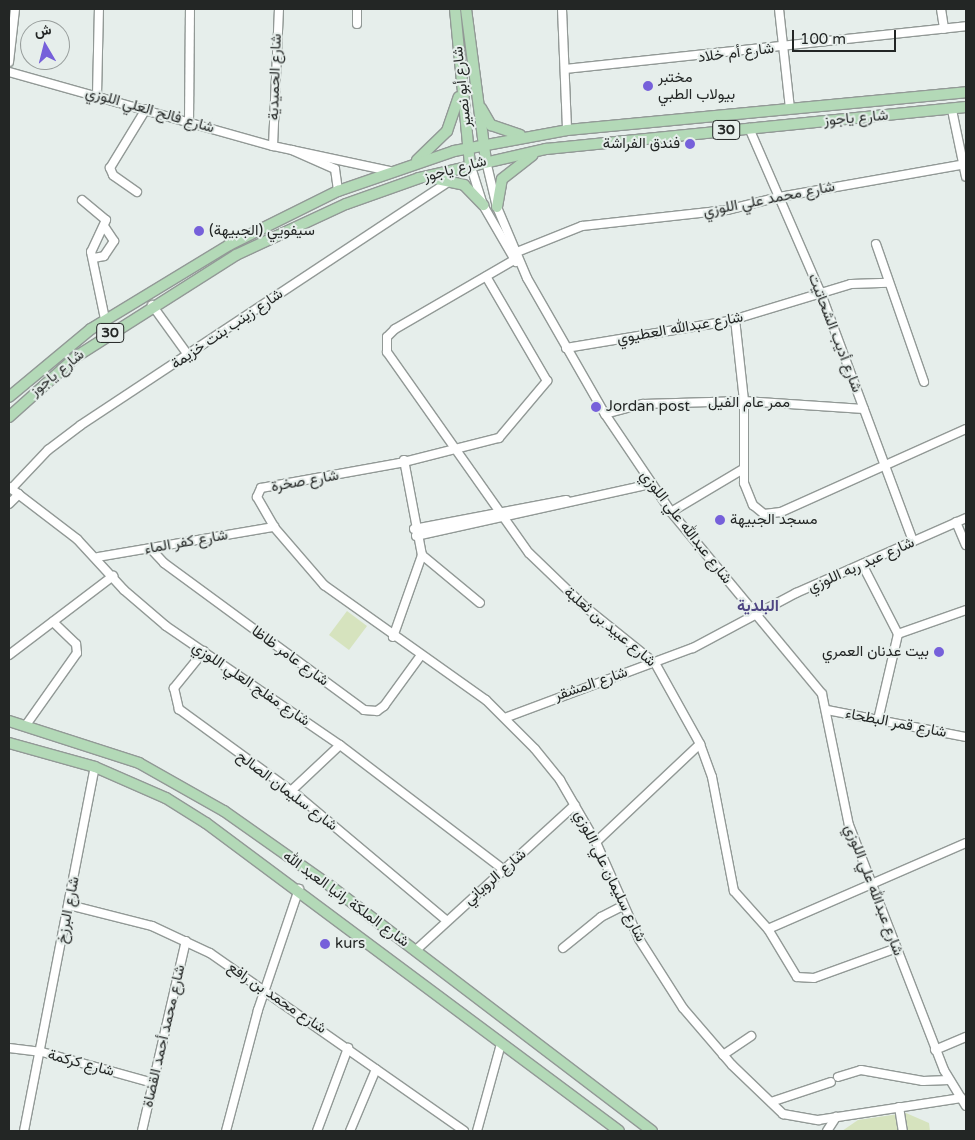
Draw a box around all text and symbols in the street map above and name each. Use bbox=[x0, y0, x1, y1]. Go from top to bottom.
north arrow bbox=[20, 20, 70, 70]
scale bar bbox=[795, 20, 899, 52]
text: ش bbox=[33, 21, 52, 40]
text: 100 m bbox=[800, 30, 846, 48]
street label: شارع الحميدية bbox=[264, 33, 286, 121]
street label: شارع أم خلاد bbox=[697, 39, 775, 67]
street label: شارع أبو نصير bbox=[449, 46, 475, 128]
place label: مختبر بيولاب الطبي bbox=[658, 68, 735, 103]
marker: مختبر بيولاب الطبي bbox=[642, 80, 654, 92]
street label: شارع فالح العلي اللوزي bbox=[84, 83, 216, 137]
street label: شارع ياجوز bbox=[823, 106, 889, 130]
road number: 30 bbox=[711, 118, 741, 142]
place label: فندق الفراشة bbox=[603, 135, 680, 153]
marker: فندق الفراشة bbox=[684, 138, 696, 150]
street label: شارع ياجوز bbox=[422, 152, 488, 186]
street label: شارع محمد علي اللوزي bbox=[702, 177, 836, 221]
place label: سيفويي (الجبيهة) bbox=[209, 222, 315, 240]
marker: سيفويي (الجبيهة) bbox=[193, 225, 205, 237]
street label: شارع أديب الشحاتيت bbox=[804, 271, 866, 395]
street label: شارع زينب بنت خزيمة bbox=[168, 285, 286, 373]
street label: شارع عبدالله العطيوي bbox=[615, 308, 745, 348]
road number: 30 bbox=[95, 322, 125, 344]
street label: شارع ياجوز bbox=[26, 346, 88, 400]
street label: ممر عام الفيل bbox=[708, 394, 790, 412]
place label: Jordan post bbox=[606, 398, 690, 416]
marker: Jordan post bbox=[590, 401, 602, 413]
street label: شارع صخرة bbox=[270, 466, 340, 496]
street label: شارع عبدالله علي اللوزي bbox=[636, 467, 736, 587]
place label: مسجد الجبيهة bbox=[730, 511, 817, 529]
marker: مسجد الجبيهة bbox=[714, 514, 726, 526]
street label: شارع كفر الماء bbox=[143, 526, 229, 558]
street label: شارع عبد ربه اللوزي bbox=[805, 533, 917, 597]
street label: شارع عبيد بن ثعلبة bbox=[560, 583, 660, 671]
district label: البلدية bbox=[737, 596, 779, 616]
street label: شارع عامر ظاظا bbox=[248, 622, 332, 690]
street label: شارع مفلح العلي اللوزي bbox=[189, 638, 313, 730]
place label: بيت عدنان العمري bbox=[822, 643, 929, 661]
marker: بيت عدنان العمري bbox=[933, 646, 945, 658]
street label: شارع المشقر bbox=[552, 663, 630, 705]
street label: شارع قمر البطحاء bbox=[844, 704, 948, 742]
street label: شارع سليمان الصالح bbox=[233, 747, 341, 835]
street label: شارع سليمان علي اللوزي bbox=[570, 807, 650, 945]
street label: شارع عبدالله علي اللوزي bbox=[841, 822, 907, 958]
street label: شارع الروياني bbox=[460, 845, 530, 909]
street label: شارع الملكة رانيا العبد الله bbox=[279, 847, 413, 951]
street label: شارع البرزخ bbox=[53, 875, 83, 945]
place label: kurs bbox=[335, 935, 365, 953]
marker: kurs bbox=[319, 938, 331, 950]
street label: شارع محمد بن رافع bbox=[224, 958, 330, 1038]
street label: شارع محمد أحمد القضاة bbox=[139, 963, 189, 1109]
street label: شارع كركمة bbox=[46, 1045, 116, 1081]

